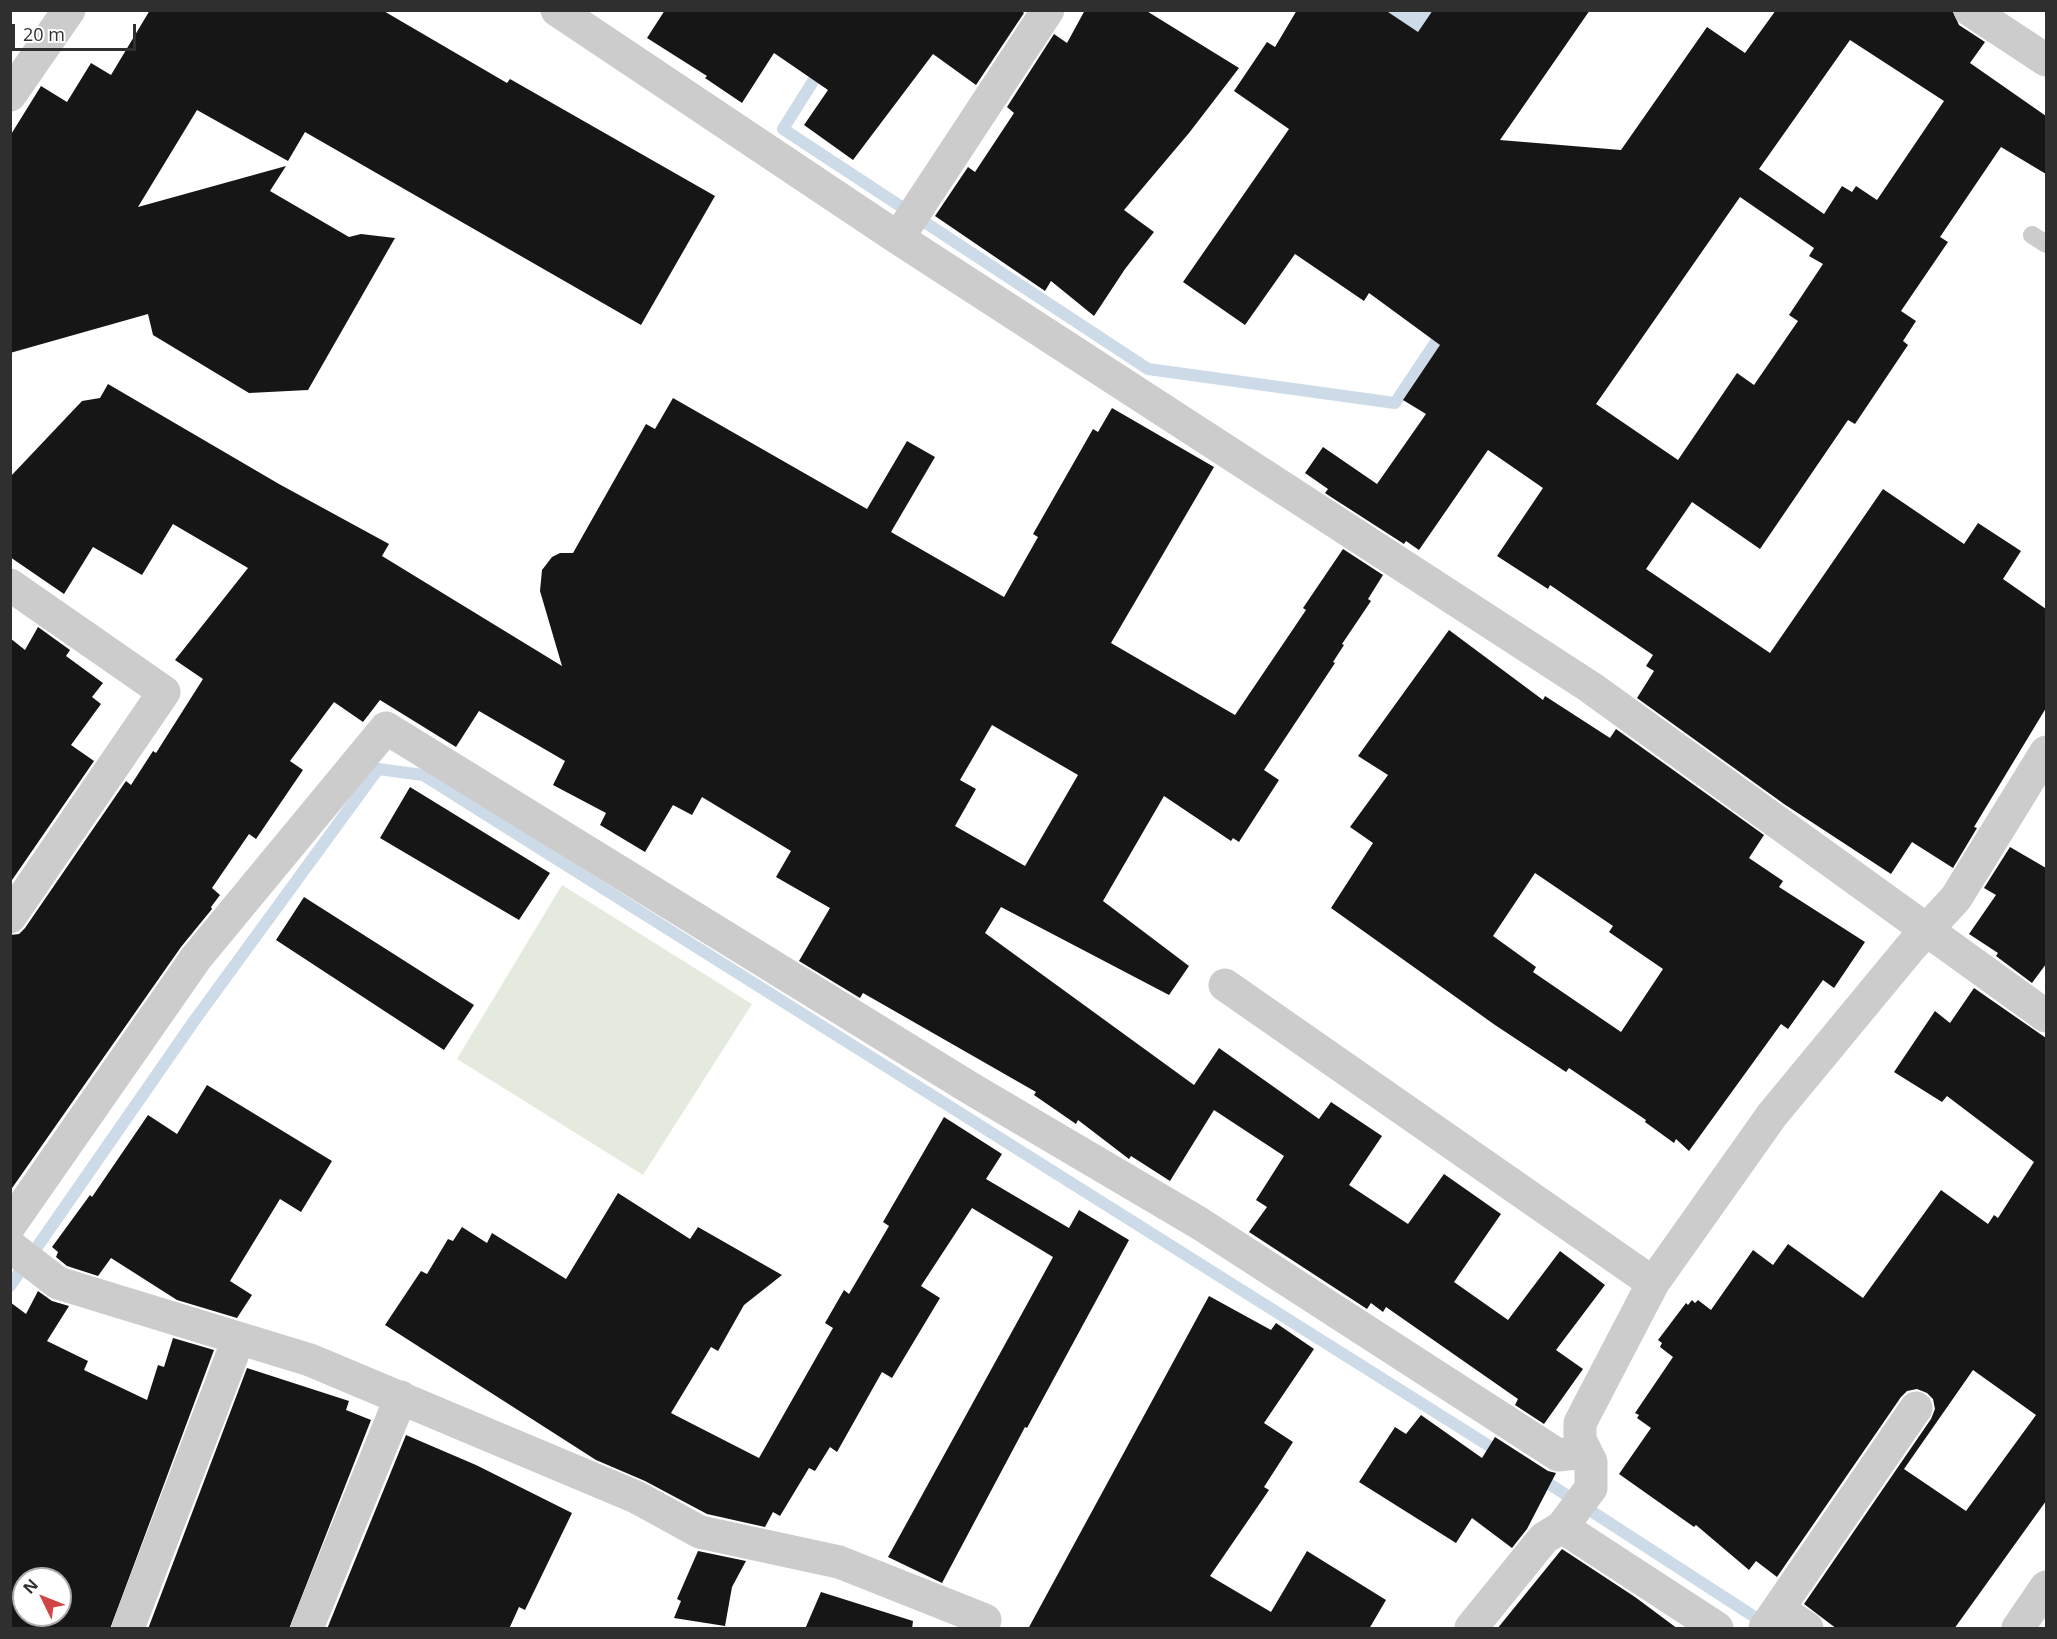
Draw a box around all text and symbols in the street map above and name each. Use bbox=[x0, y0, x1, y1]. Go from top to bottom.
scale bar bbox=[15, 12, 140, 50]
text: 20 m bbox=[23, 22, 65, 46]
north arrow bbox=[12, 1567, 72, 1627]
text: N bbox=[18, 1574, 43, 1598]

